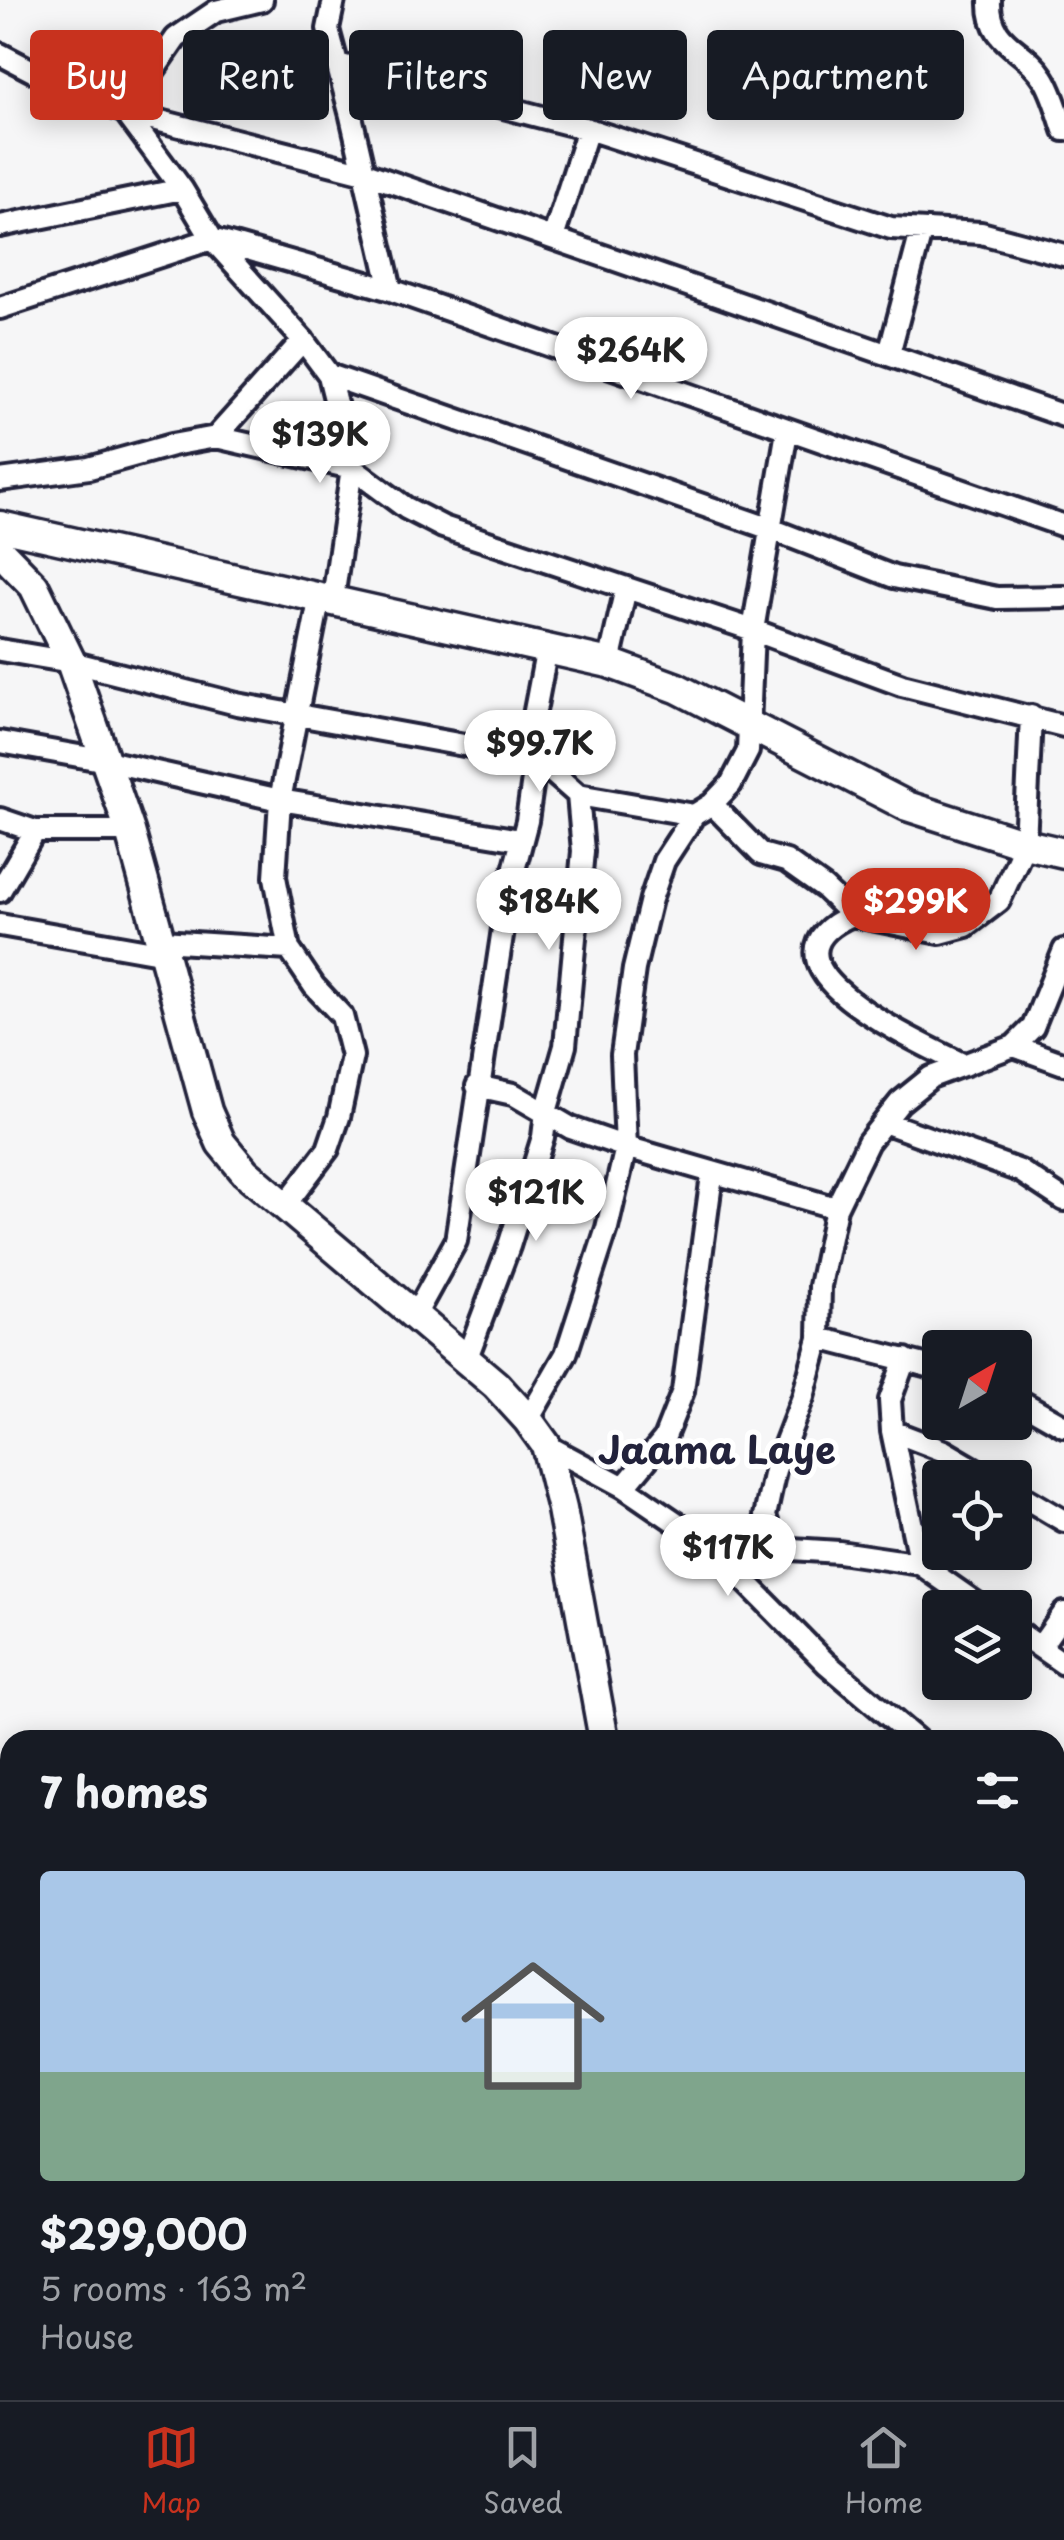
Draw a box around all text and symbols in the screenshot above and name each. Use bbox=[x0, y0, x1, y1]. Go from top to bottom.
chip: Buy bbox=[30, 30, 163, 120]
chip: Rent bbox=[183, 30, 329, 120]
chip: Filters bbox=[349, 30, 523, 120]
chip: New bbox=[543, 30, 687, 120]
chip: Apartment bbox=[707, 30, 964, 120]
pin: $264K bbox=[561, 317, 701, 402]
text: $264K bbox=[576, 325, 686, 373]
pin: $139K bbox=[250, 401, 390, 486]
text: $139K bbox=[271, 409, 369, 457]
pin: $99.7K bbox=[459, 710, 621, 795]
text: $99.7K bbox=[486, 718, 594, 766]
pin: $184K bbox=[479, 868, 619, 953]
pin: $299K bbox=[846, 868, 986, 953]
text: $184K bbox=[498, 876, 600, 924]
text: $299K bbox=[863, 876, 969, 924]
pin: $121K bbox=[466, 1159, 606, 1244]
text: $121K bbox=[487, 1167, 585, 1215]
north arrow bbox=[922, 1330, 1032, 1440]
map controls bbox=[922, 1330, 1032, 1700]
district label: Jaama Laye bbox=[598, 1420, 836, 1477]
button: locate bbox=[922, 1460, 1032, 1570]
pin: $117K bbox=[658, 1514, 798, 1599]
text: $117K bbox=[682, 1522, 774, 1570]
button: layers bbox=[922, 1590, 1032, 1700]
text: 7 homes bbox=[40, 1759, 208, 1822]
icon: filters bbox=[970, 1763, 1025, 1818]
icon: home bbox=[443, 1936, 623, 2116]
text: $299,000 bbox=[40, 2201, 248, 2264]
text: 5 rooms · 163 m² bbox=[40, 2264, 307, 2312]
text: House bbox=[40, 2312, 134, 2360]
tab: Map bbox=[141, 2420, 201, 2523]
tab: Saved bbox=[483, 2420, 563, 2523]
tab: Home bbox=[845, 2420, 923, 2523]

